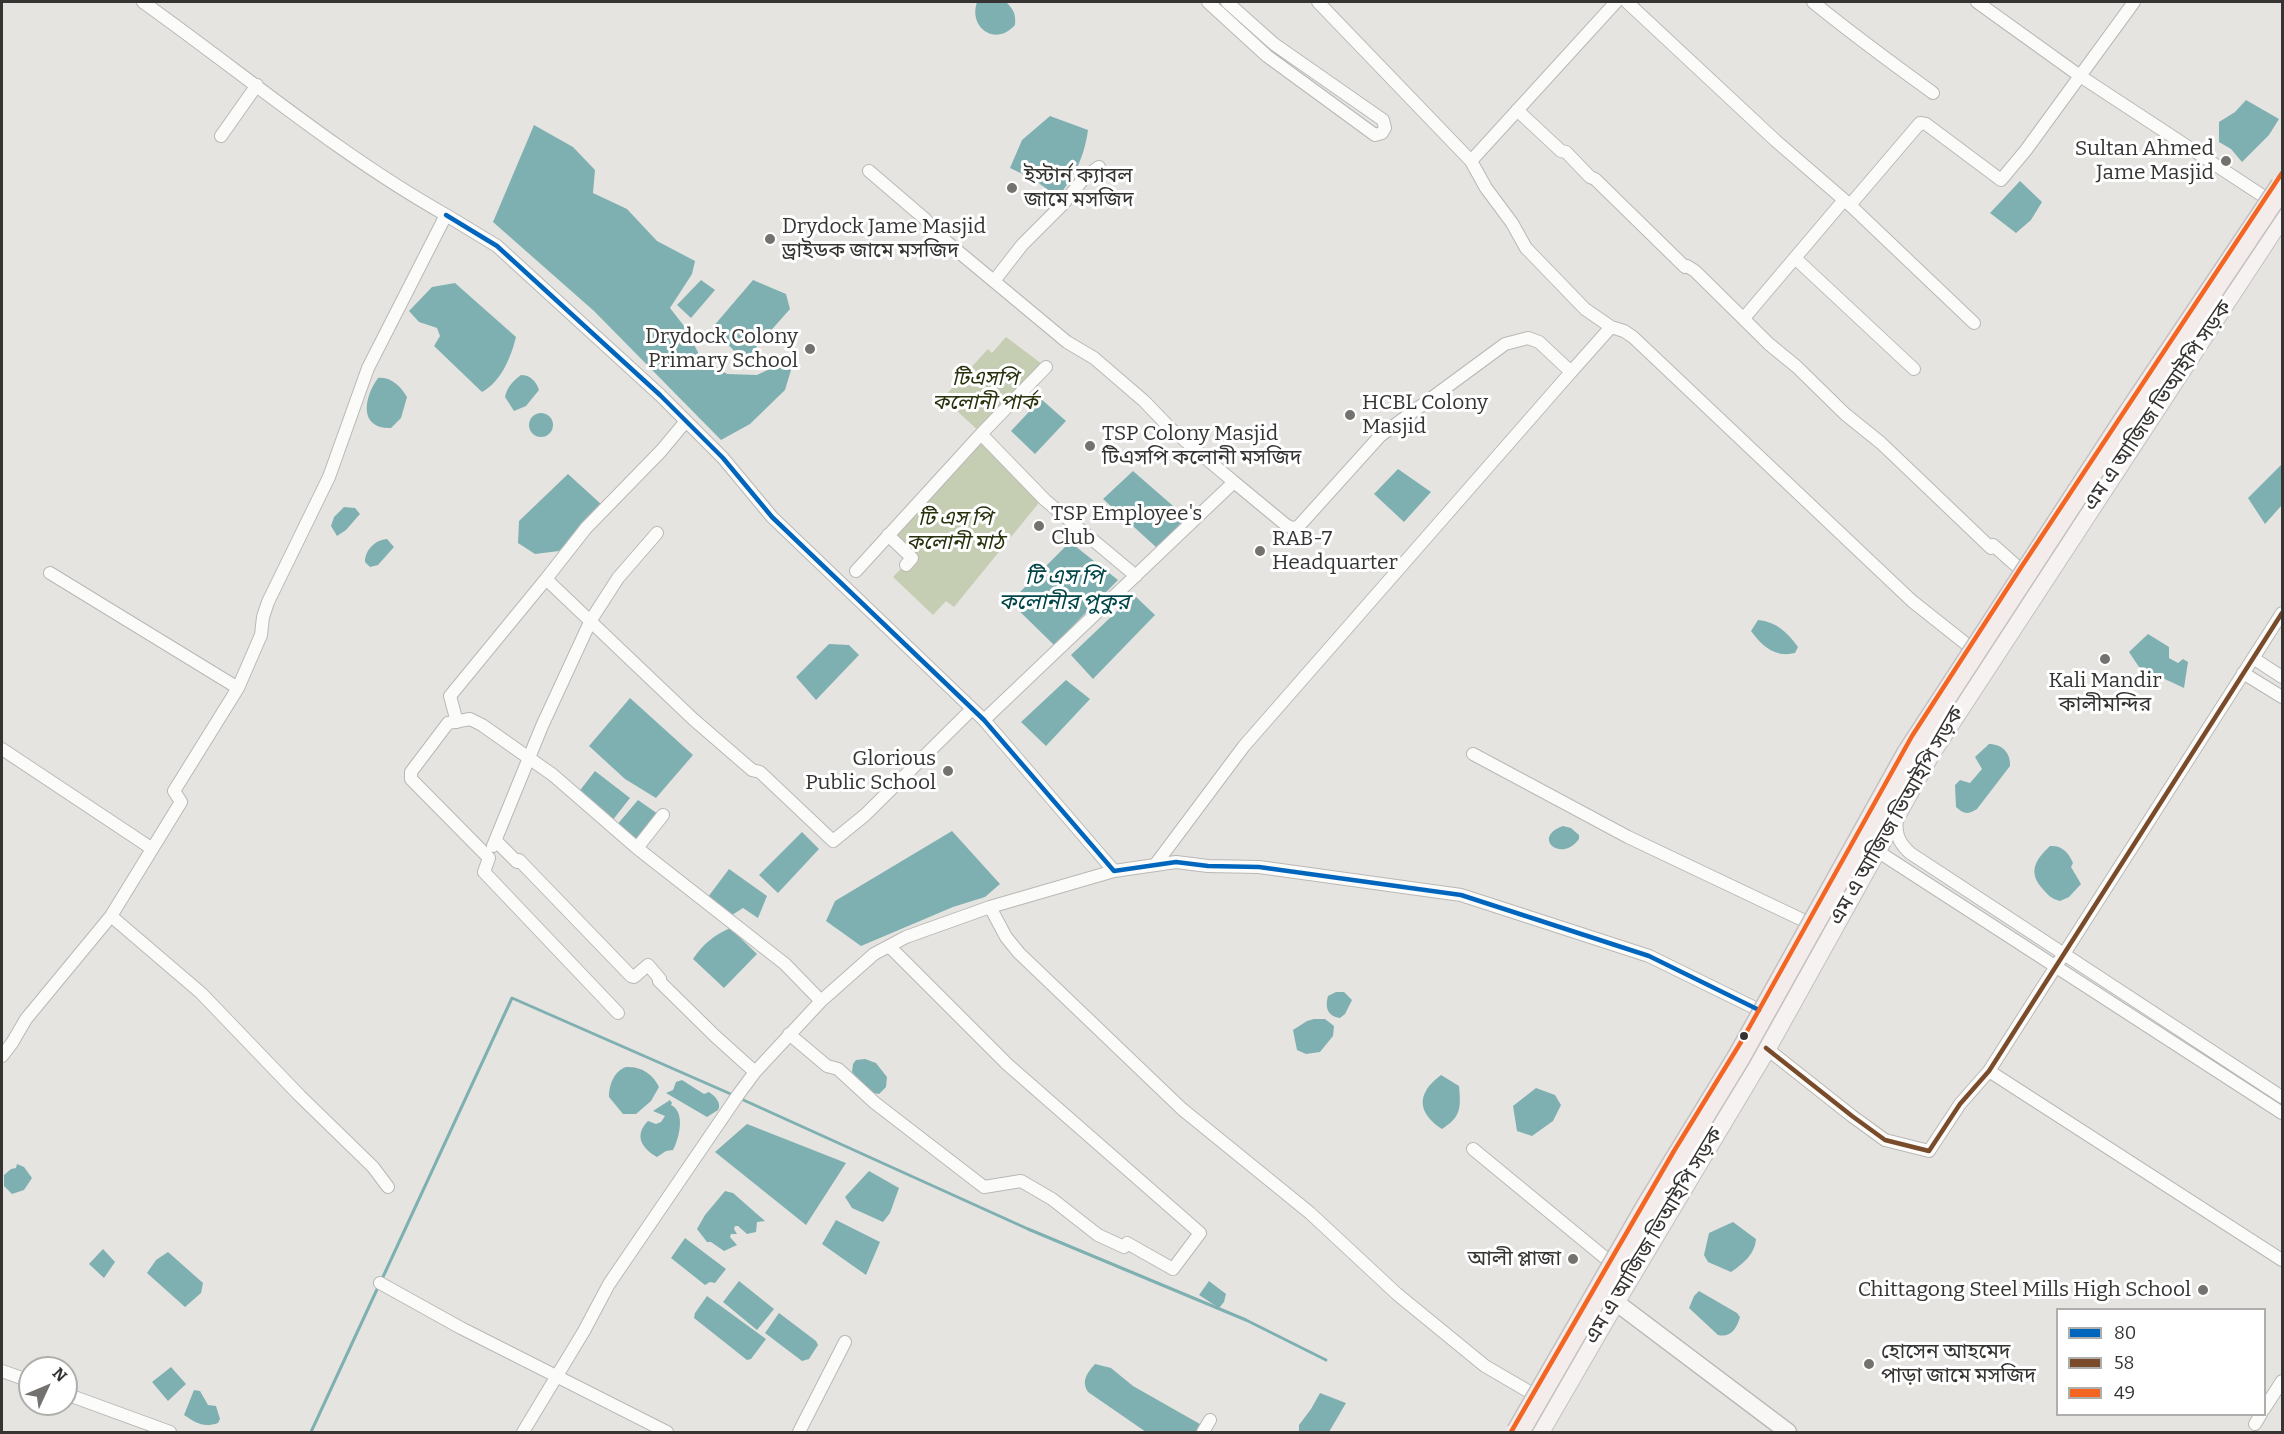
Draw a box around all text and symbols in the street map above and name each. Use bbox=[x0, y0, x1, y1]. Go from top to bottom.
place label: Sultan Ahmed Jame Masjid bbox=[2075, 136, 2214, 186]
marker: Sultan Ahmed Jame Masjid bbox=[2219, 154, 2233, 168]
place label: ইস্টার্ন ক্যাবল জামে মসজিদ bbox=[1024, 163, 1134, 213]
marker: ইস্টার্ন ক্যাবল জামে মসজিদ bbox=[1005, 181, 1019, 195]
place label: Drydock Jame Masjid ড্রাইডক জামে মসজিদ bbox=[782, 214, 986, 264]
marker: Drydock Jame Masjid ড্রাইডক জামে মসজিদ bbox=[763, 232, 777, 246]
street label: এম এ আজিজ ভিআইপি সড়ক bbox=[2078, 296, 2238, 516]
place label: Drydock Colony Primary School bbox=[645, 324, 798, 374]
marker: Drydock Colony Primary School bbox=[803, 342, 817, 356]
park label: টিএসপি কলোনী পার্ক bbox=[932, 366, 1038, 416]
place label: HCBL Colony Masjid bbox=[1362, 390, 1488, 440]
marker: HCBL Colony Masjid bbox=[1343, 408, 1357, 422]
place label: TSP Colony Masjid টিএসপি কলোনী মসজিদ bbox=[1102, 421, 1301, 471]
marker: TSP Colony Masjid টিএসপি কলোনী মসজিদ bbox=[1083, 439, 1097, 453]
place label: TSP Employee's Club bbox=[1051, 501, 1202, 551]
park label: টি এস পি কলোনী মাঠ bbox=[906, 506, 1004, 556]
marker: TSP Employee's Club bbox=[1032, 519, 1046, 533]
place label: RAB-7 Headquarter bbox=[1272, 526, 1398, 576]
marker: RAB-7 Headquarter bbox=[1253, 544, 1267, 558]
water label: টি এস পি কলোনীর পুকুর bbox=[999, 565, 1129, 616]
marker: Kali Mandir কালীমন্দির bbox=[2098, 652, 2112, 666]
place label: Kali Mandir কালীমন্দির bbox=[2048, 668, 2162, 718]
street label: এম এ আজিজ ভিআইপি সড়ক bbox=[1824, 702, 1970, 930]
place label: Glorious Public School bbox=[805, 746, 936, 796]
marker: Glorious Public School bbox=[941, 764, 955, 778]
unlabelled marker bbox=[1738, 1030, 1750, 1042]
street label: এম এ আজিজ ভিআইপি সড়ক bbox=[1579, 1123, 1729, 1349]
place label: আলী প্লাজা bbox=[1468, 1246, 1561, 1272]
marker: আলী প্লাজা bbox=[1566, 1252, 1580, 1266]
place label: Chittagong Steel Mills High School bbox=[1858, 1277, 2191, 1303]
marker: Chittagong Steel Mills High School bbox=[2196, 1283, 2210, 1297]
legend bbox=[2056, 1308, 2266, 1416]
text: 80 bbox=[2114, 1322, 2136, 1344]
place label: হোসেন আহমেদ পাড়া জামে মসজিদ bbox=[1881, 1339, 2036, 1389]
text: 58 bbox=[2114, 1352, 2134, 1374]
north arrow bbox=[18, 1356, 78, 1416]
marker: হোসেন আহমেদ পাড়া জামে মসজিদ bbox=[1862, 1357, 1876, 1371]
text: N bbox=[49, 1363, 71, 1386]
text: 49 bbox=[2114, 1382, 2135, 1404]

